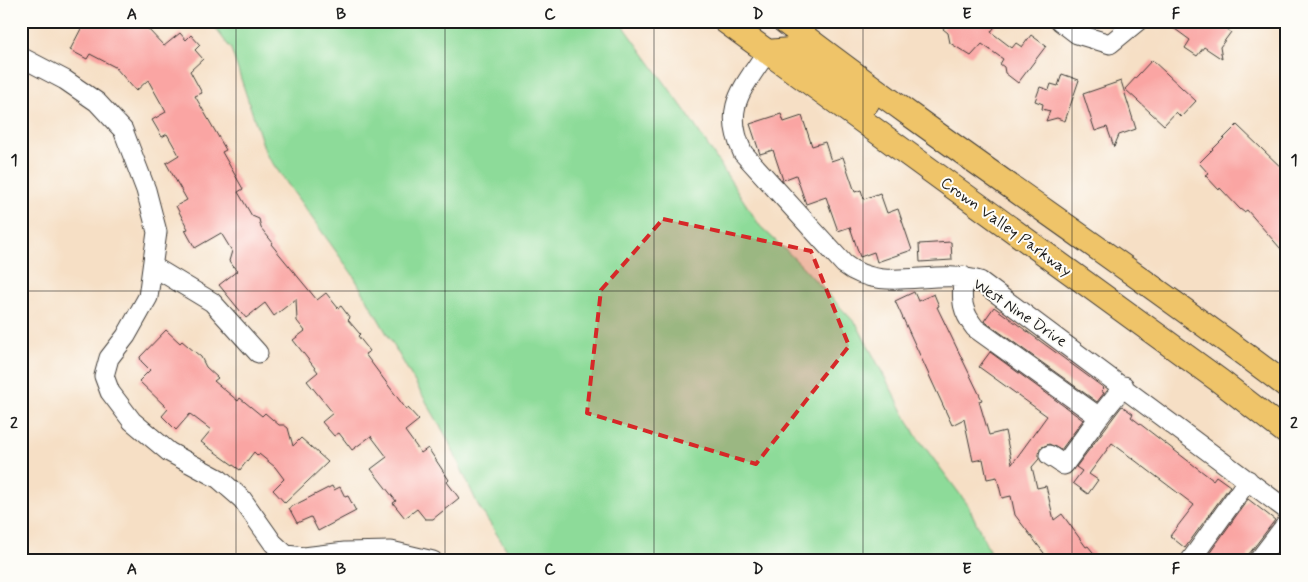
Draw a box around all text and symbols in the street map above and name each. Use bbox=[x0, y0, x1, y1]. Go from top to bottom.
text: A bbox=[127, 4, 137, 25]
text: B bbox=[336, 4, 346, 25]
text: C bbox=[544, 4, 556, 25]
text: D bbox=[752, 4, 764, 25]
text: E bbox=[962, 4, 972, 25]
text: F bbox=[1172, 4, 1181, 25]
text: 1 bbox=[10, 150, 18, 171]
text: 1 bbox=[1290, 150, 1298, 171]
street label: Crown Valley Parkway bbox=[936, 172, 1076, 282]
street label: West Nine Drive bbox=[969, 274, 1071, 352]
text: 2 bbox=[10, 413, 18, 434]
text: 2 bbox=[1290, 413, 1298, 434]
text: A bbox=[127, 559, 137, 580]
text: B bbox=[336, 559, 346, 580]
text: C bbox=[544, 559, 556, 580]
text: D bbox=[752, 559, 764, 580]
text: E bbox=[962, 559, 972, 580]
text: F bbox=[1172, 559, 1181, 580]

